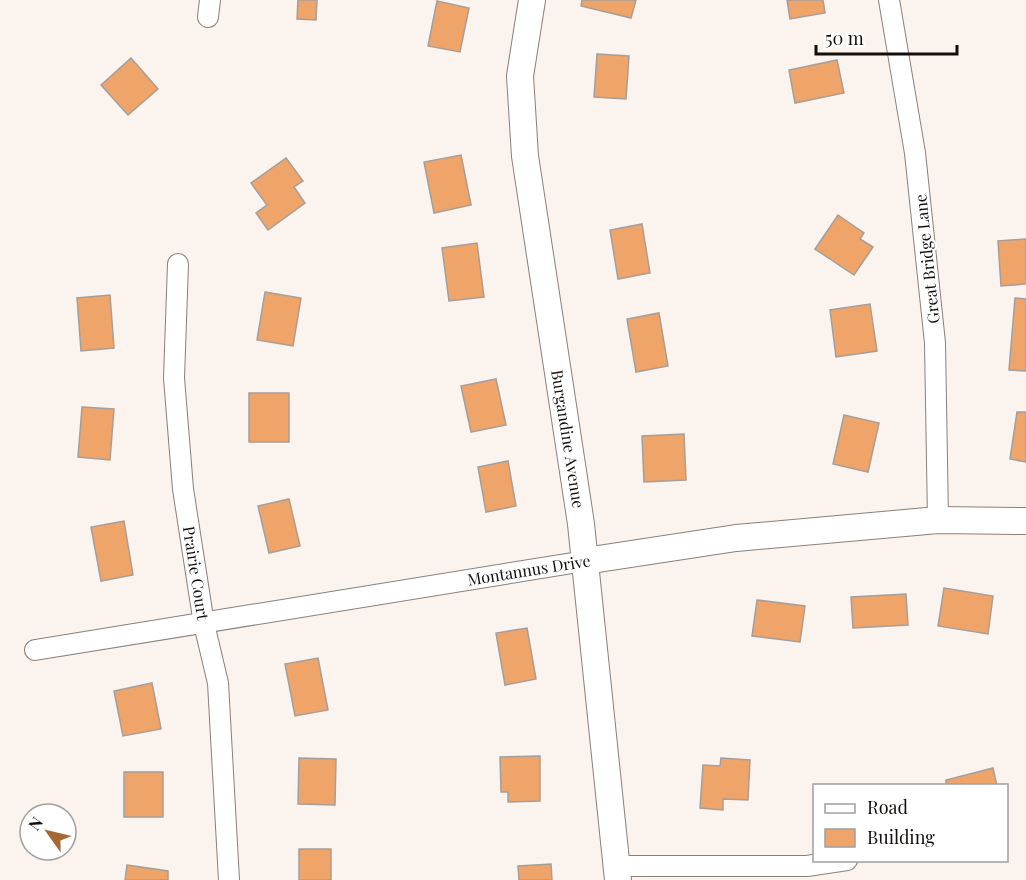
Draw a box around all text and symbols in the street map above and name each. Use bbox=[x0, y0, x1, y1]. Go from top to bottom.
scale bar bbox=[816, 18, 957, 56]
text: 50 m bbox=[825, 26, 864, 50]
street label: Great Bridge Lane bbox=[909, 193, 944, 325]
street label: Burgandine Avenue bbox=[547, 368, 590, 510]
street label: Prairie Court bbox=[179, 524, 214, 622]
street label: Montannus Drive bbox=[466, 549, 592, 590]
legend bbox=[813, 784, 1008, 862]
text: Road bbox=[867, 795, 908, 819]
north arrow bbox=[18, 802, 78, 862]
text: N bbox=[23, 812, 47, 834]
text: Building bbox=[867, 825, 935, 849]

